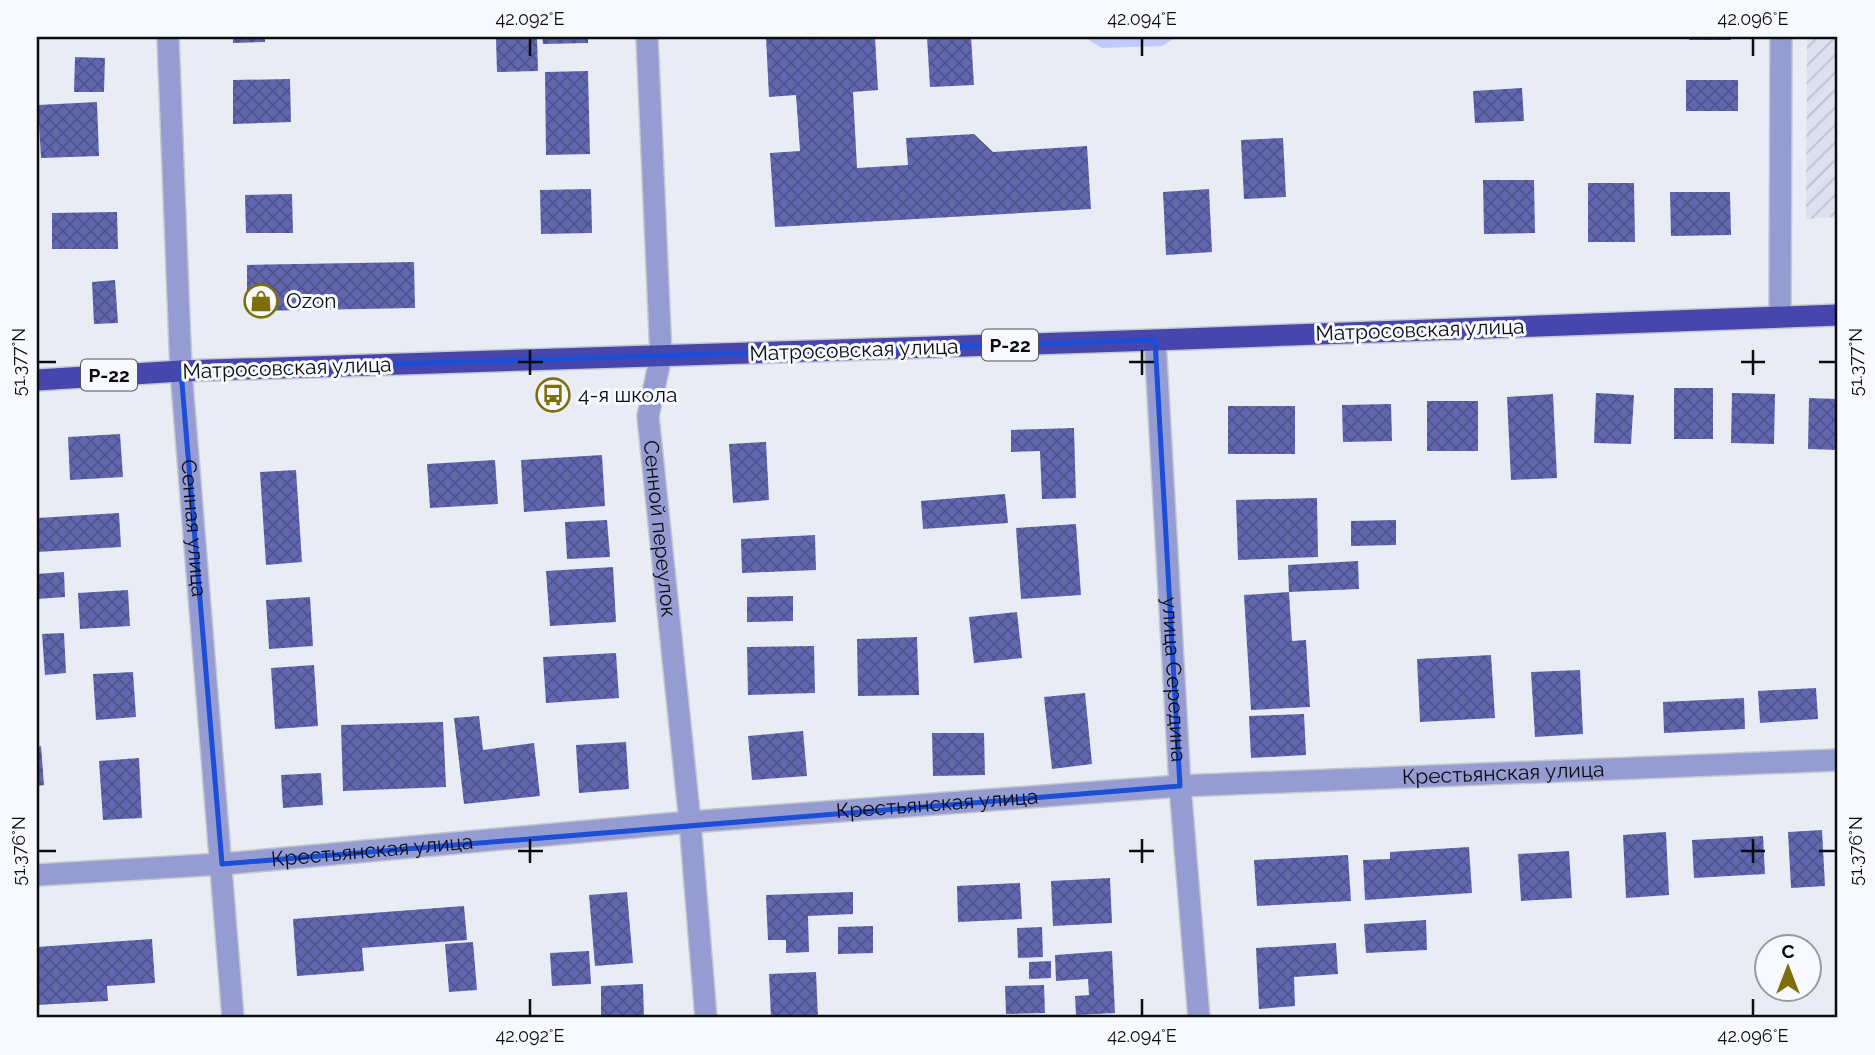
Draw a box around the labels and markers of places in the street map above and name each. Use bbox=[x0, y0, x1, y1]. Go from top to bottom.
shop icon: Ozon bbox=[242, 282, 280, 320]
place label: Ozon bbox=[286, 288, 337, 313]
bus stop icon: 4-я школа bbox=[534, 376, 572, 414]
place label: 4-я школа bbox=[578, 382, 678, 407]

